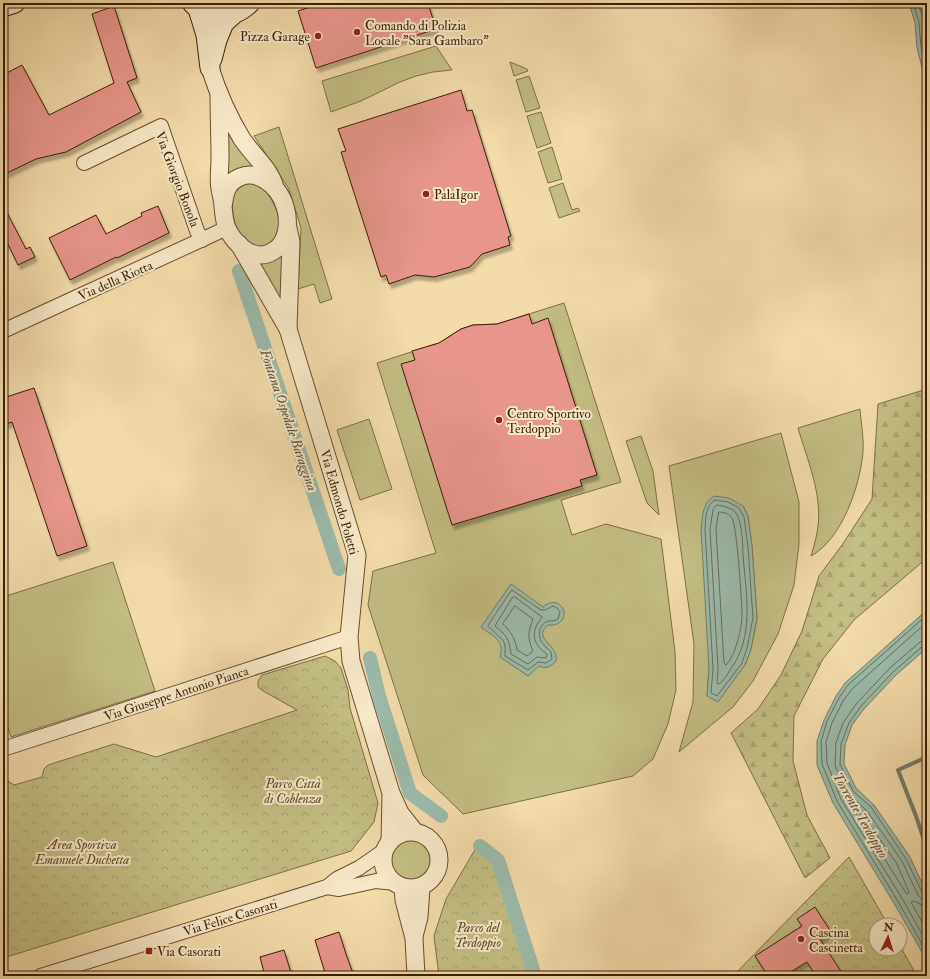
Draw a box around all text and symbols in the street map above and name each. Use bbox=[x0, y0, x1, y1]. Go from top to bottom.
place label: Comando di Polizia Locale "Sara Gambaro" bbox=[365, 18, 489, 49]
marker: Comando di Polizia Locale "Sara Gambaro" bbox=[352, 27, 362, 37]
place label: Pizza Garage bbox=[240, 29, 311, 45]
marker: Pizza Garage bbox=[313, 31, 323, 41]
street label: Via Giorgio Bonola bbox=[151, 129, 203, 230]
place label: PalaIgor bbox=[434, 187, 478, 203]
marker: PalaIgor bbox=[421, 189, 431, 199]
street label: Via della Riotta bbox=[76, 257, 156, 304]
water label: Fontana Ospedale Baraggina bbox=[256, 346, 321, 494]
place label: Centro Sportivo Terdoppio bbox=[507, 406, 591, 438]
marker: Centro Sportivo Terdoppio bbox=[494, 415, 504, 425]
street label: Via Edmondo Poletti bbox=[316, 448, 362, 557]
street label: Via Giuseppe Antonio Pianca bbox=[102, 663, 251, 726]
water label: Torrente Terdoppio bbox=[829, 769, 892, 861]
park label: Parco Città di Coblenza bbox=[264, 776, 321, 807]
park label: Area Sportiva Emanuele Duchetta bbox=[34, 837, 129, 868]
street label: Via Felice Casorati bbox=[181, 896, 280, 940]
north arrow bbox=[868, 917, 908, 957]
park label: Parco del Terdoppio bbox=[455, 920, 501, 951]
text: N bbox=[882, 921, 895, 934]
place label: Cascina Cascinetta bbox=[809, 925, 864, 956]
marker: Cascina Cascinetta bbox=[796, 934, 806, 944]
place label: Via Casorati bbox=[157, 944, 222, 960]
marker: Via Casorati bbox=[144, 946, 154, 956]

